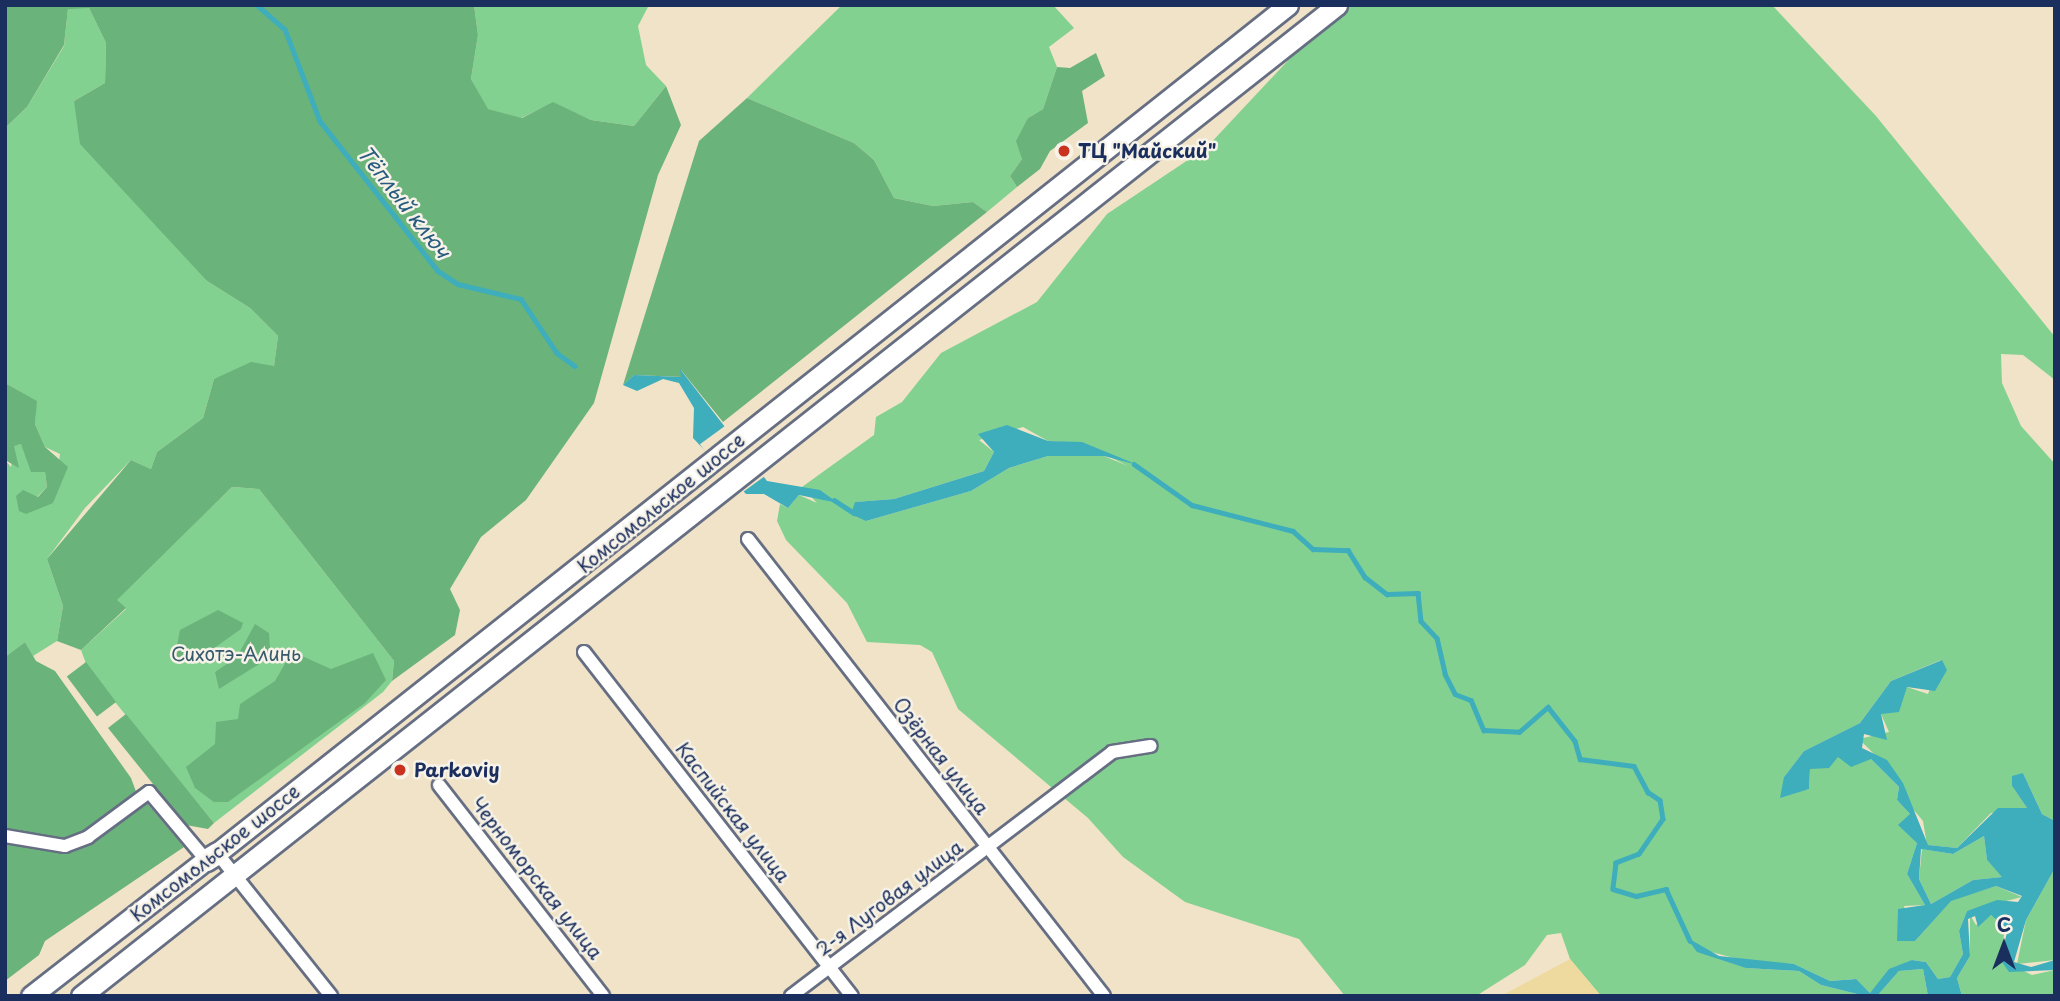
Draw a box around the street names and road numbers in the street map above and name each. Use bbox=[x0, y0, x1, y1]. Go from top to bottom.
street label: Комсомольское шоссе bbox=[573, 428, 749, 578]
street label: Озёрная улица bbox=[888, 693, 994, 819]
street label: Каспийская улица bbox=[671, 737, 795, 887]
street label: Комсомольское шоссе bbox=[126, 780, 304, 926]
street label: Черноморская улица bbox=[466, 792, 608, 964]
street label: 2-я Луговая улица bbox=[811, 835, 967, 961]

